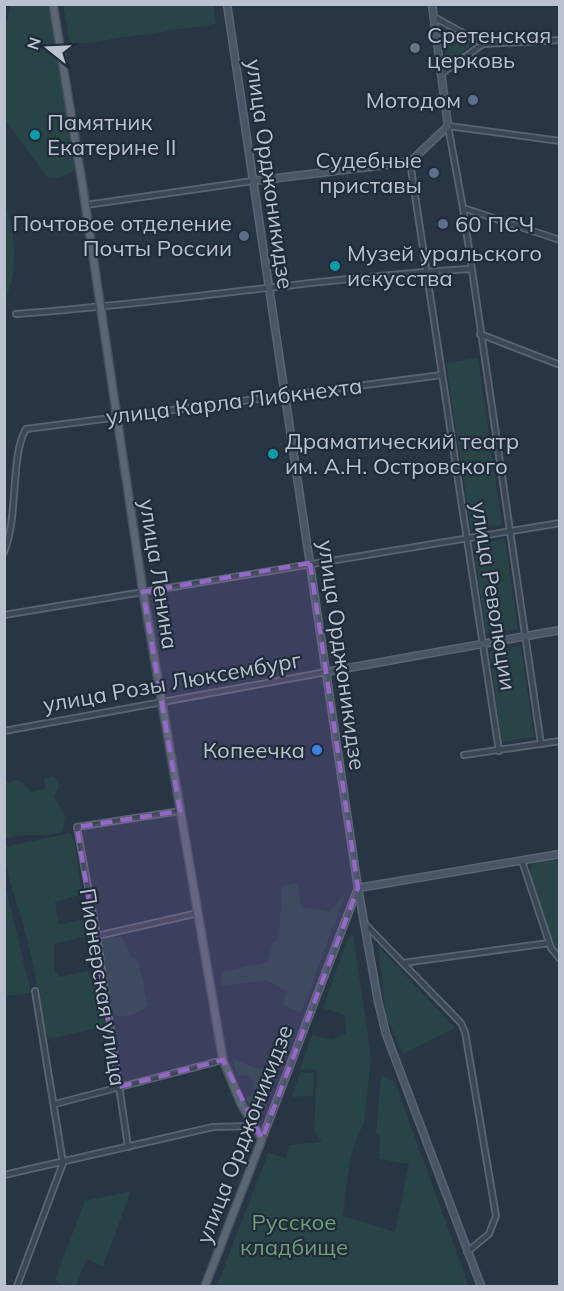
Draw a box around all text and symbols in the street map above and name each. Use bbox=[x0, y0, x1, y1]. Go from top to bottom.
north arrow bbox=[18, 18, 78, 78]
place label: Сретенская церковь bbox=[427, 21, 551, 74]
text: N bbox=[22, 35, 45, 52]
marker: Сретенская церковь bbox=[408, 41, 422, 55]
street label: улица Орджоникидзе bbox=[240, 57, 300, 291]
place label: Мотодом bbox=[366, 86, 461, 114]
marker: Мотодом bbox=[466, 93, 480, 107]
place label: Памятник Екатерине II bbox=[47, 108, 176, 161]
marker: Памятник Екатерине II bbox=[28, 128, 42, 142]
place label: Судебные приставы bbox=[316, 146, 422, 199]
marker: Судебные приставы bbox=[427, 166, 441, 180]
place label: Почтовое отделение Почты России bbox=[12, 209, 232, 262]
place label: 60 ПСЧ bbox=[455, 210, 534, 238]
marker: 60 ПСЧ bbox=[436, 217, 450, 231]
marker: Почтовое отделение Почты России bbox=[237, 229, 251, 243]
place label: Музей уральского искусства bbox=[347, 239, 542, 292]
marker: Музей уральского искусства bbox=[328, 259, 342, 273]
street label: улица Карла Либкнехта bbox=[104, 371, 364, 431]
place label: Драматический театр им. А.Н. Островского bbox=[285, 427, 519, 480]
marker: Драматический театр им. А.Н. Островского bbox=[266, 447, 280, 461]
street label: улица Ленина bbox=[133, 497, 185, 651]
street label: улица Революции bbox=[465, 500, 523, 692]
street label: улица Орджоникидзе bbox=[312, 538, 372, 772]
street label: улица Розы Люксембург bbox=[41, 645, 303, 719]
place label: Копеечка bbox=[203, 736, 305, 764]
marker: Копеечка bbox=[310, 743, 324, 757]
street label: Пионерская улица bbox=[74, 886, 132, 1088]
street label: улица Орджоникидзе bbox=[189, 1021, 299, 1247]
park label: Русское кладбище bbox=[240, 1208, 348, 1261]

